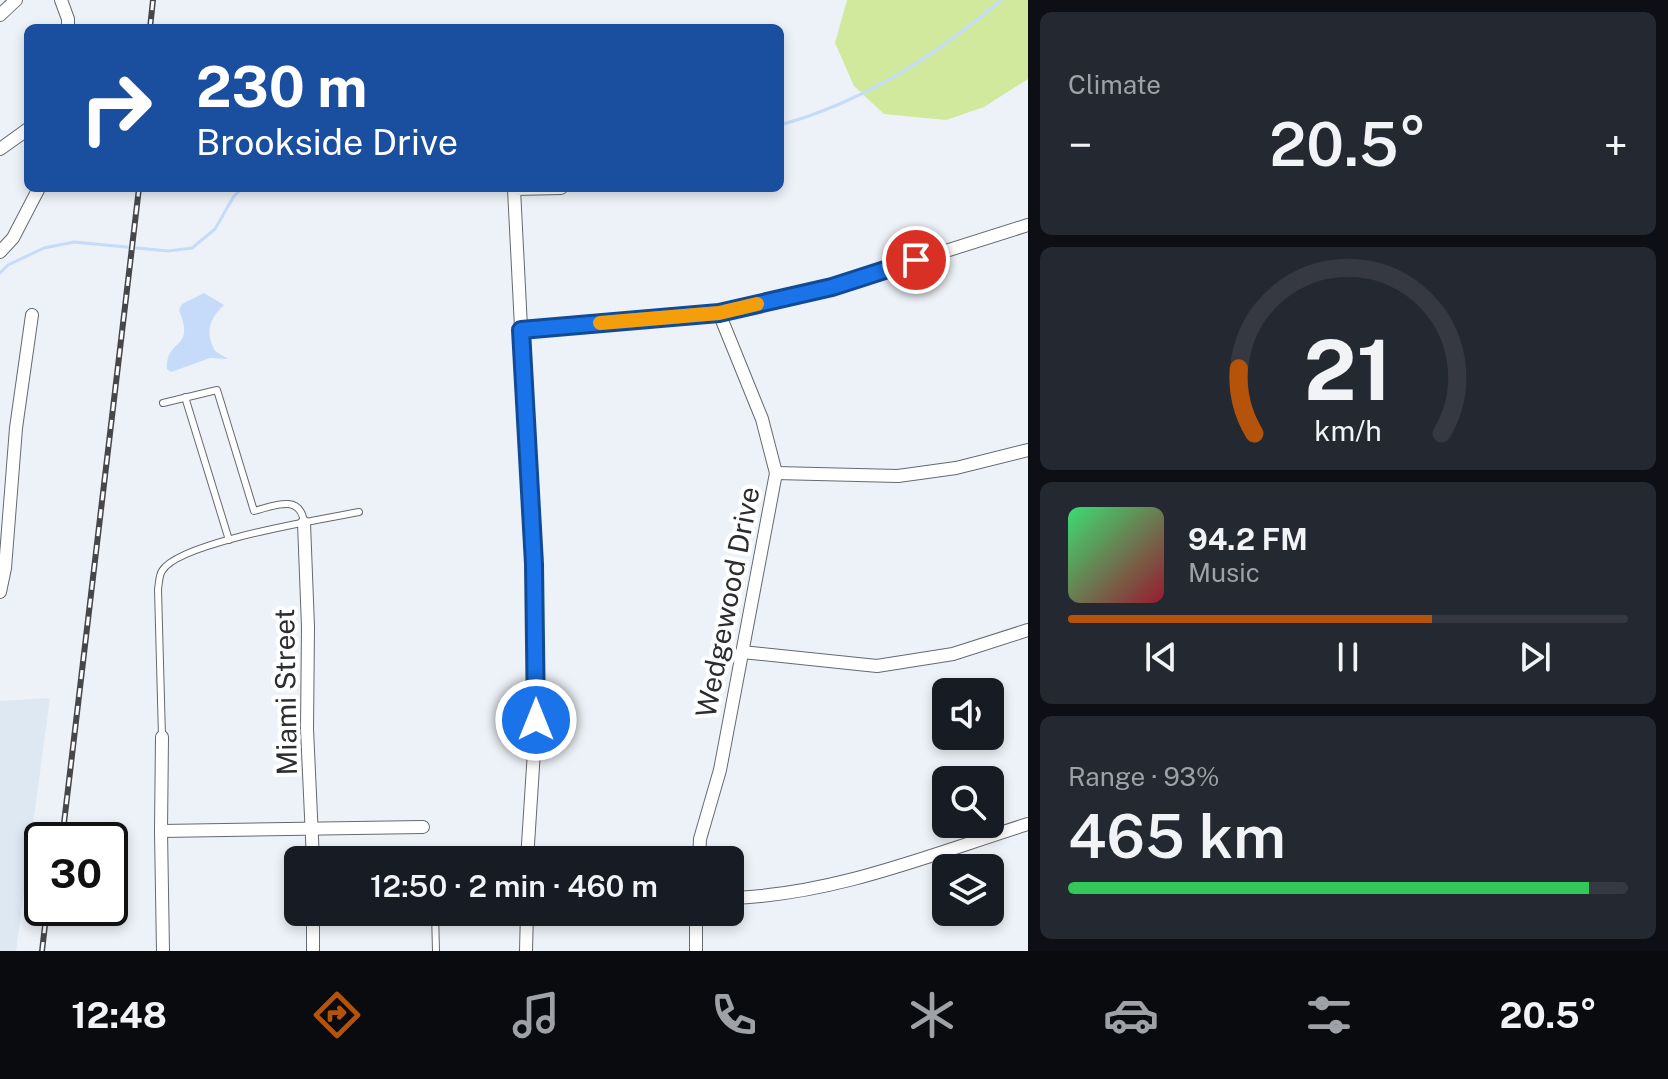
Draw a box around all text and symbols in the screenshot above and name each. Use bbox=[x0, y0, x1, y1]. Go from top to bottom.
text: 230 m bbox=[196, 54, 368, 120]
icon: right bbox=[64, 56, 168, 160]
text: Climate bbox=[1068, 69, 1161, 100]
text: 20.5° bbox=[1269, 109, 1427, 180]
text: − bbox=[1068, 119, 1092, 171]
text: + bbox=[1604, 119, 1628, 171]
text: Brookside Drive bbox=[196, 121, 458, 163]
pin bbox=[882, 226, 950, 294]
icon: arrive bbox=[894, 238, 938, 282]
text: 21 bbox=[1304, 321, 1392, 419]
text: km/h bbox=[1314, 414, 1382, 447]
street label: Wedgewood Drive bbox=[688, 484, 766, 720]
text: 94.2 FM bbox=[1188, 521, 1308, 557]
text: Music bbox=[1188, 557, 1260, 588]
street label: Miami Street bbox=[267, 608, 303, 776]
icon: previous bbox=[1139, 635, 1183, 679]
icon: pause bbox=[1326, 635, 1370, 679]
icon: next bbox=[1513, 635, 1557, 679]
position arrow bbox=[494, 678, 578, 762]
map controls bbox=[932, 678, 1004, 926]
button: sound bbox=[932, 678, 1004, 750]
text: Range · 93% bbox=[1068, 761, 1219, 792]
button: search bbox=[932, 766, 1004, 838]
text: 465 km bbox=[1068, 801, 1286, 872]
speed limit sign: 30 bbox=[24, 822, 128, 926]
button: layers bbox=[932, 854, 1004, 926]
text: 12:50 · 2 min · 460 m bbox=[370, 868, 658, 904]
icon: directions bbox=[309, 987, 365, 1043]
icon: music bbox=[508, 987, 564, 1043]
icon: phone bbox=[706, 987, 762, 1043]
icon: climate bbox=[904, 987, 960, 1043]
icon: car bbox=[1103, 987, 1159, 1043]
icon: filters bbox=[1301, 987, 1357, 1043]
text: 12:48 bbox=[71, 994, 167, 1036]
text: 20.5° bbox=[1500, 994, 1597, 1036]

